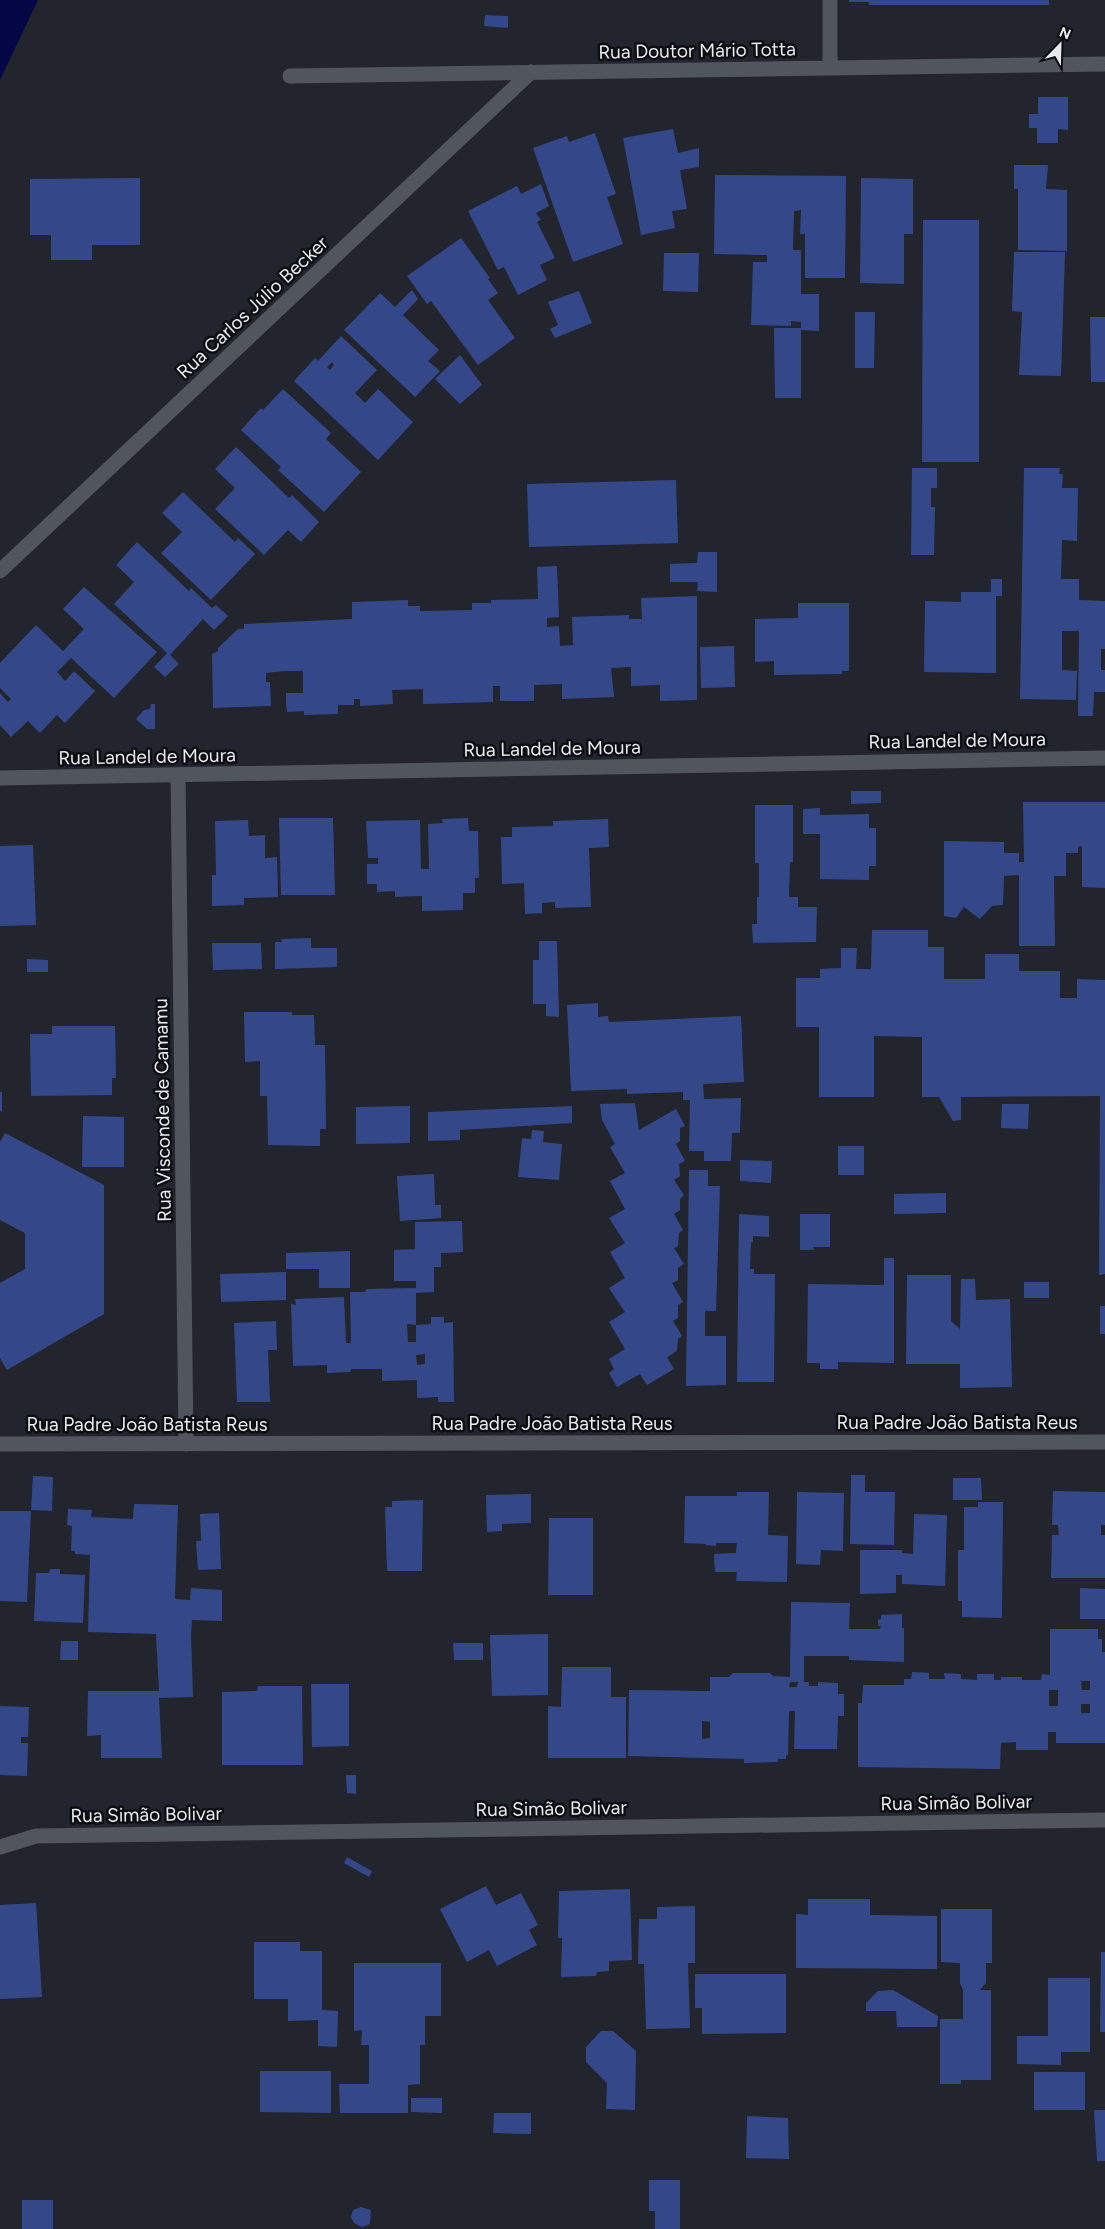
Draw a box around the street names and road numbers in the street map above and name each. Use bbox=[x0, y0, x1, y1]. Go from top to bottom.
street label: Rua Doutor Mário Totta bbox=[598, 37, 796, 64]
street label: Rua Carlos Júlio Becker bbox=[172, 231, 333, 383]
street label: Rua Landel de Moura bbox=[868, 727, 1046, 754]
street label: Rua Landel de Moura bbox=[463, 735, 641, 762]
street label: Rua Landel de Moura bbox=[58, 743, 236, 770]
street label: Rua Visconde de Camamu bbox=[149, 998, 176, 1222]
street label: Rua Padre João Batista Reus bbox=[836, 1411, 1078, 1434]
street label: Rua Padre João Batista Reus bbox=[431, 1412, 673, 1435]
street label: Rua Padre João Batista Reus bbox=[26, 1413, 268, 1436]
street label: Rua Simão Bolivar bbox=[880, 1790, 1033, 1815]
street label: Rua Simão Bolivar bbox=[475, 1796, 628, 1821]
street label: Rua Simão Bolivar bbox=[70, 1802, 223, 1827]

